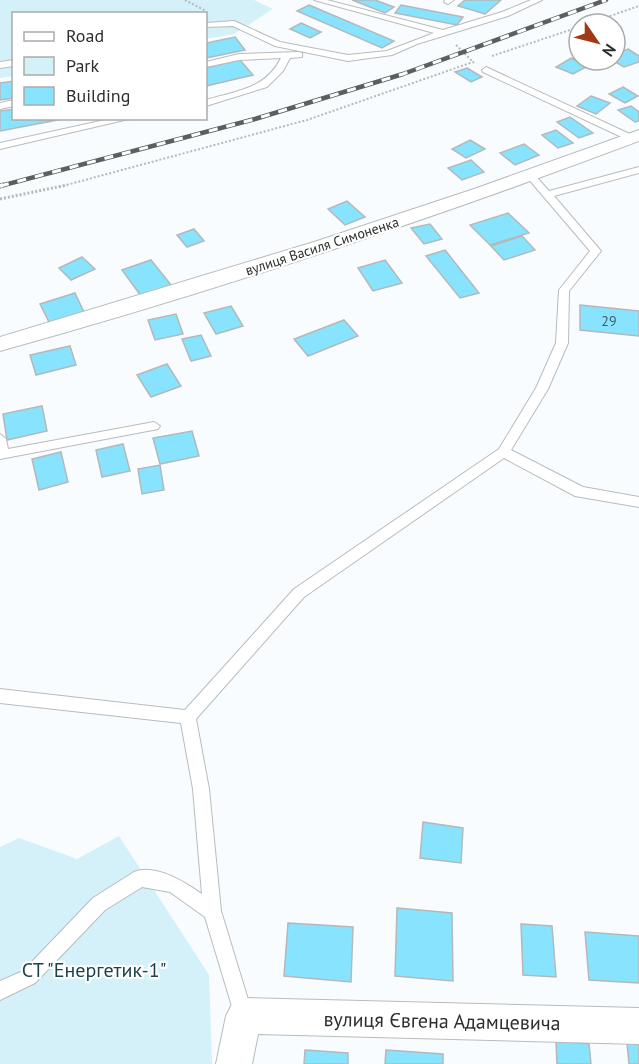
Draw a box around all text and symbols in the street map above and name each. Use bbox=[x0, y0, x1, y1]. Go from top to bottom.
legend bbox=[12, 12, 207, 120]
north arrow bbox=[567, 12, 627, 72]
text: Road bbox=[66, 24, 104, 47]
text: N bbox=[598, 41, 620, 61]
text: Park bbox=[66, 54, 99, 77]
text: Building bbox=[66, 84, 130, 107]
street label: вулиця Василя Симоненка bbox=[243, 213, 401, 279]
house number: 29 bbox=[601, 312, 617, 330]
park label: СТ "Енергетик-1" bbox=[22, 957, 166, 983]
street label: вулиця Євгена Адамцевича bbox=[323, 1006, 561, 1036]

